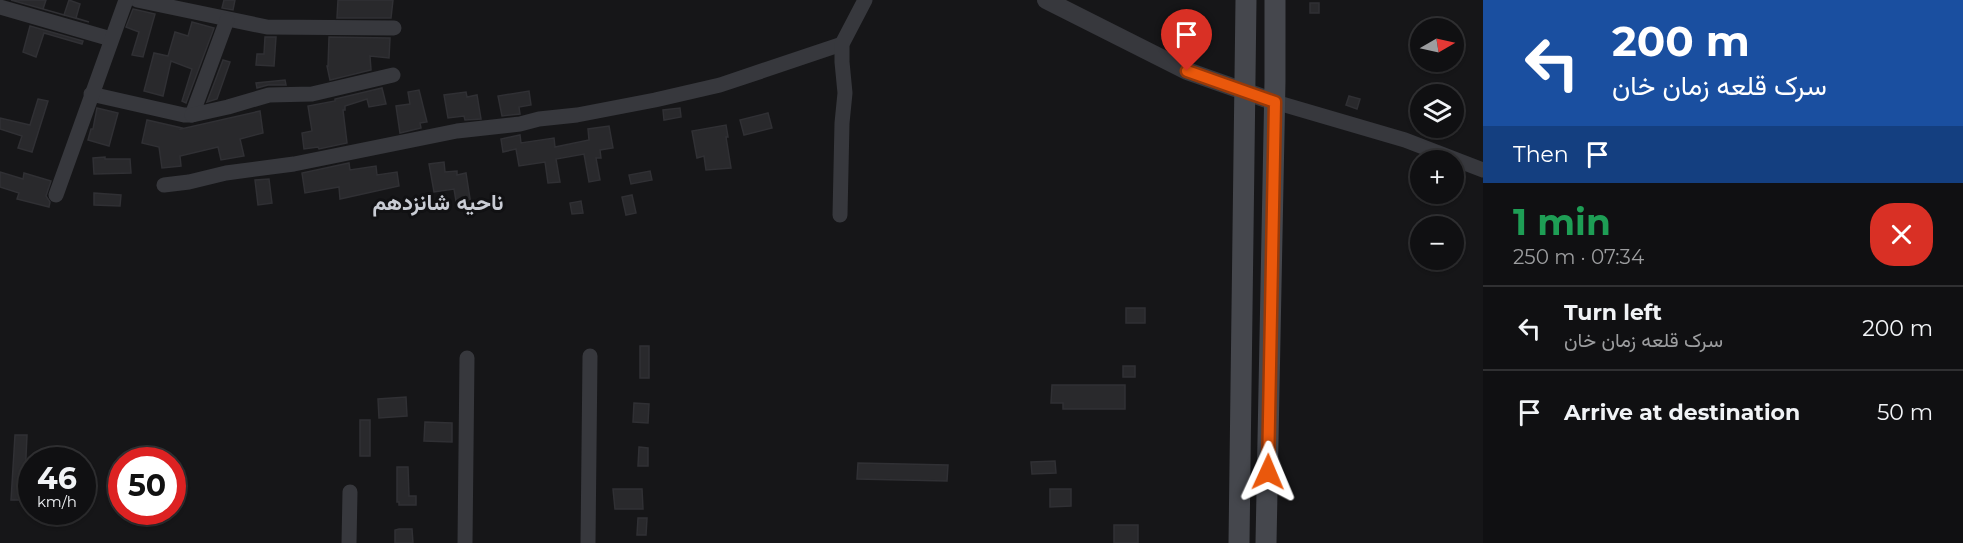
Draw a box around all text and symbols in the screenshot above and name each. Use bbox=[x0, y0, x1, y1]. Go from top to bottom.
pin bbox=[1161, 9, 1212, 71]
text: 200 m bbox=[1612, 15, 1750, 67]
icon: arrive bbox=[1170, 18, 1203, 51]
north arrow bbox=[1410, 18, 1464, 72]
map controls bbox=[1410, 18, 1464, 270]
icon: left bbox=[1513, 24, 1591, 102]
text: سرک قلعه زمان خان bbox=[1612, 69, 1827, 102]
button: layers bbox=[1410, 84, 1464, 138]
icon: arrive bbox=[1581, 138, 1614, 171]
text: Then bbox=[1513, 141, 1569, 168]
button: + bbox=[1410, 150, 1464, 204]
district label: ناحیه شانزدهم bbox=[372, 189, 504, 217]
text: 1 min bbox=[1513, 200, 1611, 244]
button: close bbox=[1870, 203, 1933, 266]
button: − bbox=[1410, 216, 1464, 270]
text: 250 m · 07:34 bbox=[1513, 245, 1644, 269]
text: Turn left bbox=[1564, 299, 1662, 326]
icon: left bbox=[1513, 312, 1546, 345]
text: 200 m bbox=[1862, 315, 1933, 342]
text: سرک قلعه زمان خان bbox=[1564, 328, 1723, 352]
icon: arrive bbox=[1513, 396, 1546, 429]
text: Arrive at destination bbox=[1564, 399, 1800, 426]
text: 50 m bbox=[1877, 399, 1933, 426]
position arrow bbox=[1236, 440, 1300, 504]
speed limit sign: 50 bbox=[108, 447, 186, 525]
text: 46 bbox=[37, 460, 77, 497]
text: km/h bbox=[37, 492, 77, 511]

